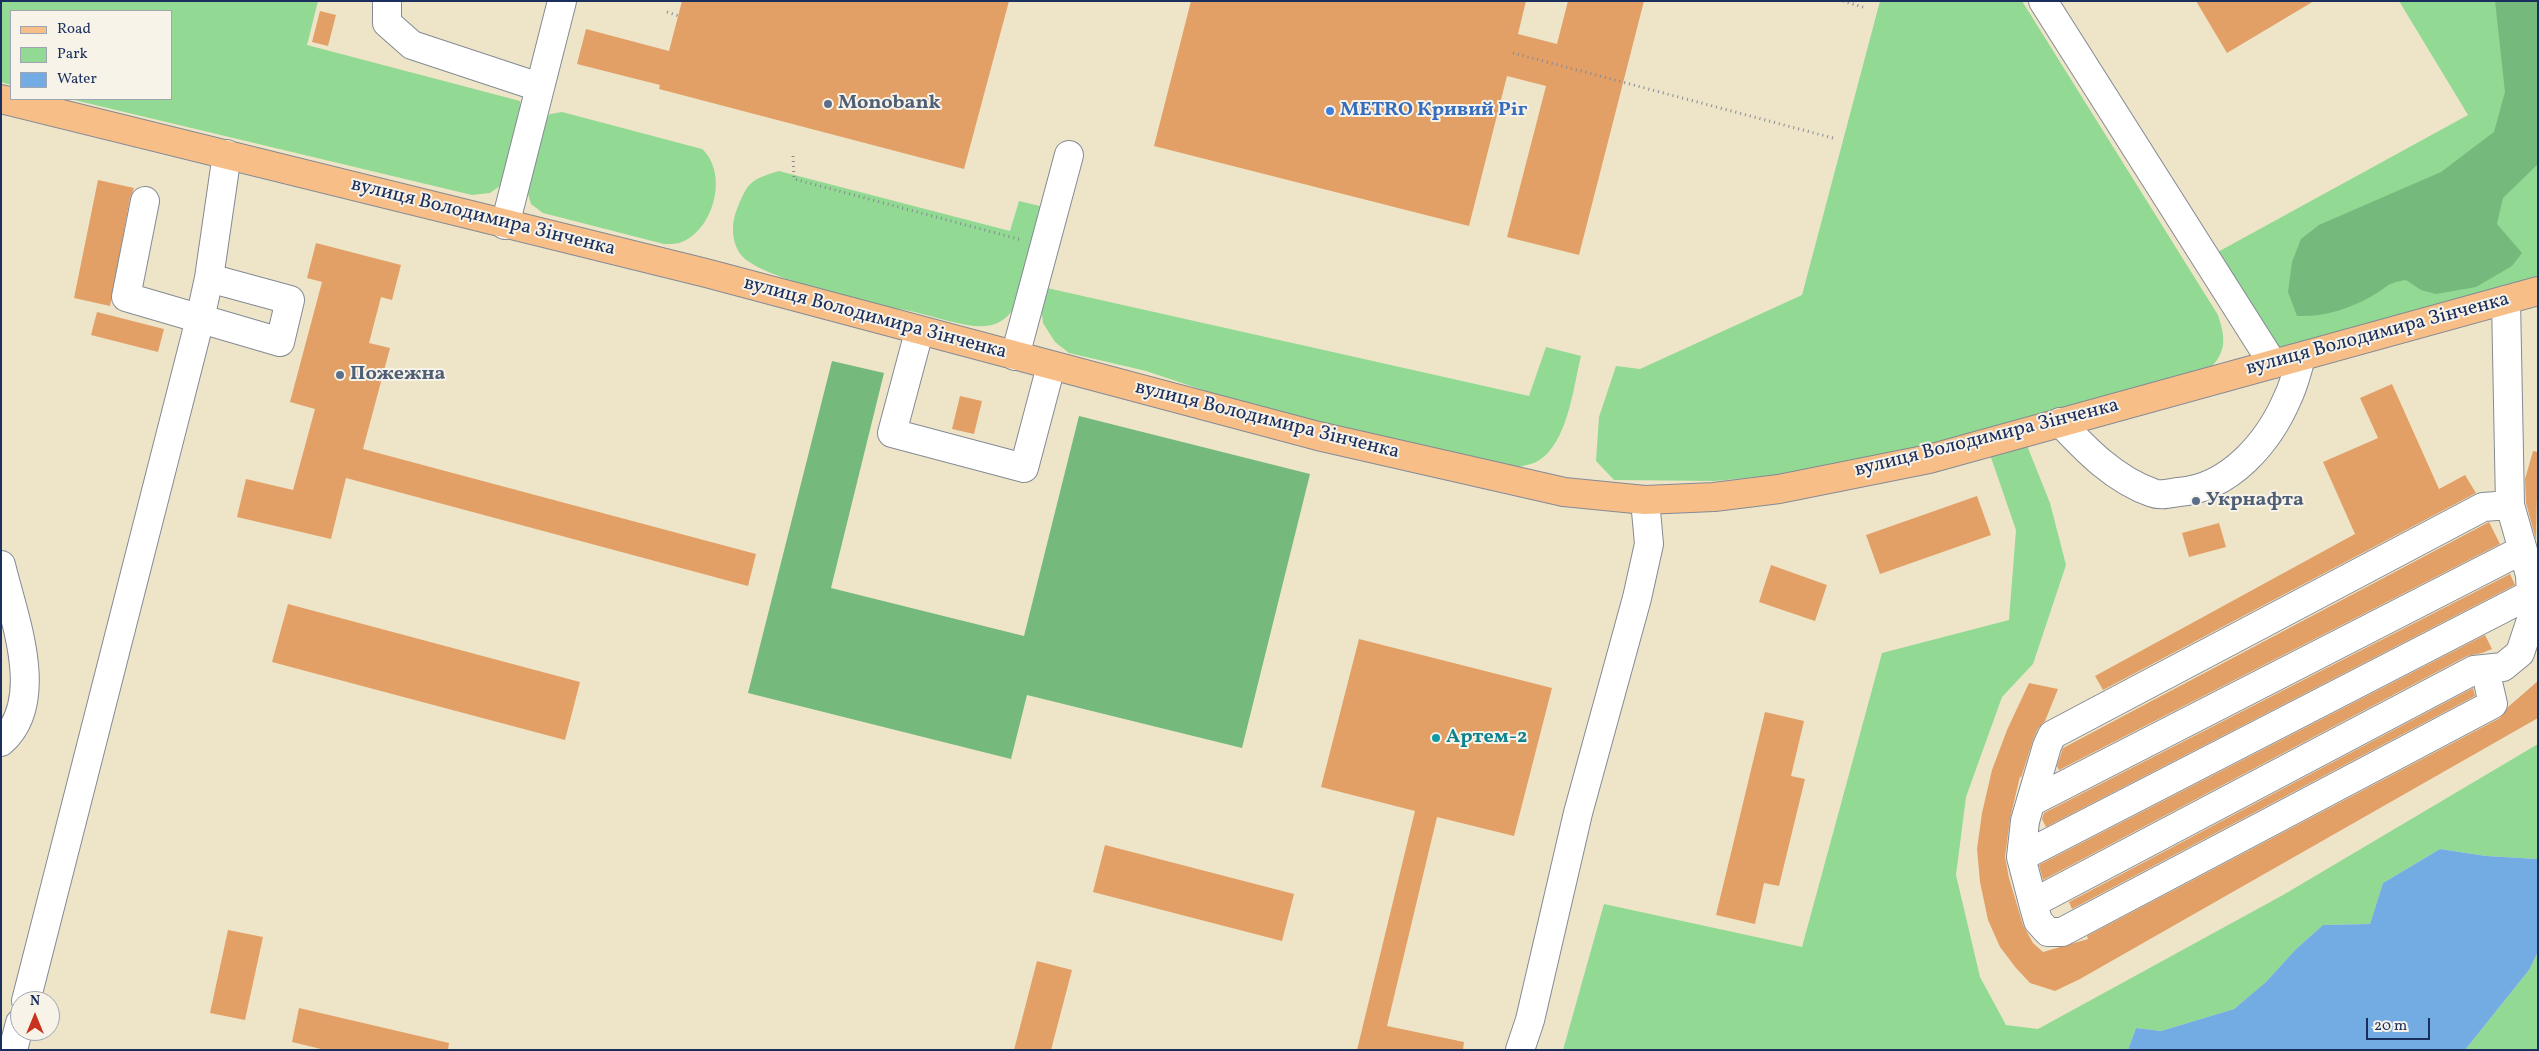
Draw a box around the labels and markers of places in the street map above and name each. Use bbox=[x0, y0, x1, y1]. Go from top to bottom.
place label: Monobank bbox=[838, 92, 941, 116]
marker: Monobank bbox=[822, 98, 834, 110]
place label: METRO Кривий Ріг bbox=[1340, 99, 1527, 123]
marker: METRO Кривий Ріг bbox=[1324, 105, 1336, 117]
place label: Пожежна bbox=[350, 363, 445, 387]
marker: Пожежна bbox=[334, 369, 346, 381]
place label: Укрнафта bbox=[2206, 489, 2304, 513]
marker: Укрнафта bbox=[2190, 495, 2202, 507]
place label: Артем-2 bbox=[1446, 726, 1527, 750]
marker: Артем-2 bbox=[1430, 732, 1442, 744]

